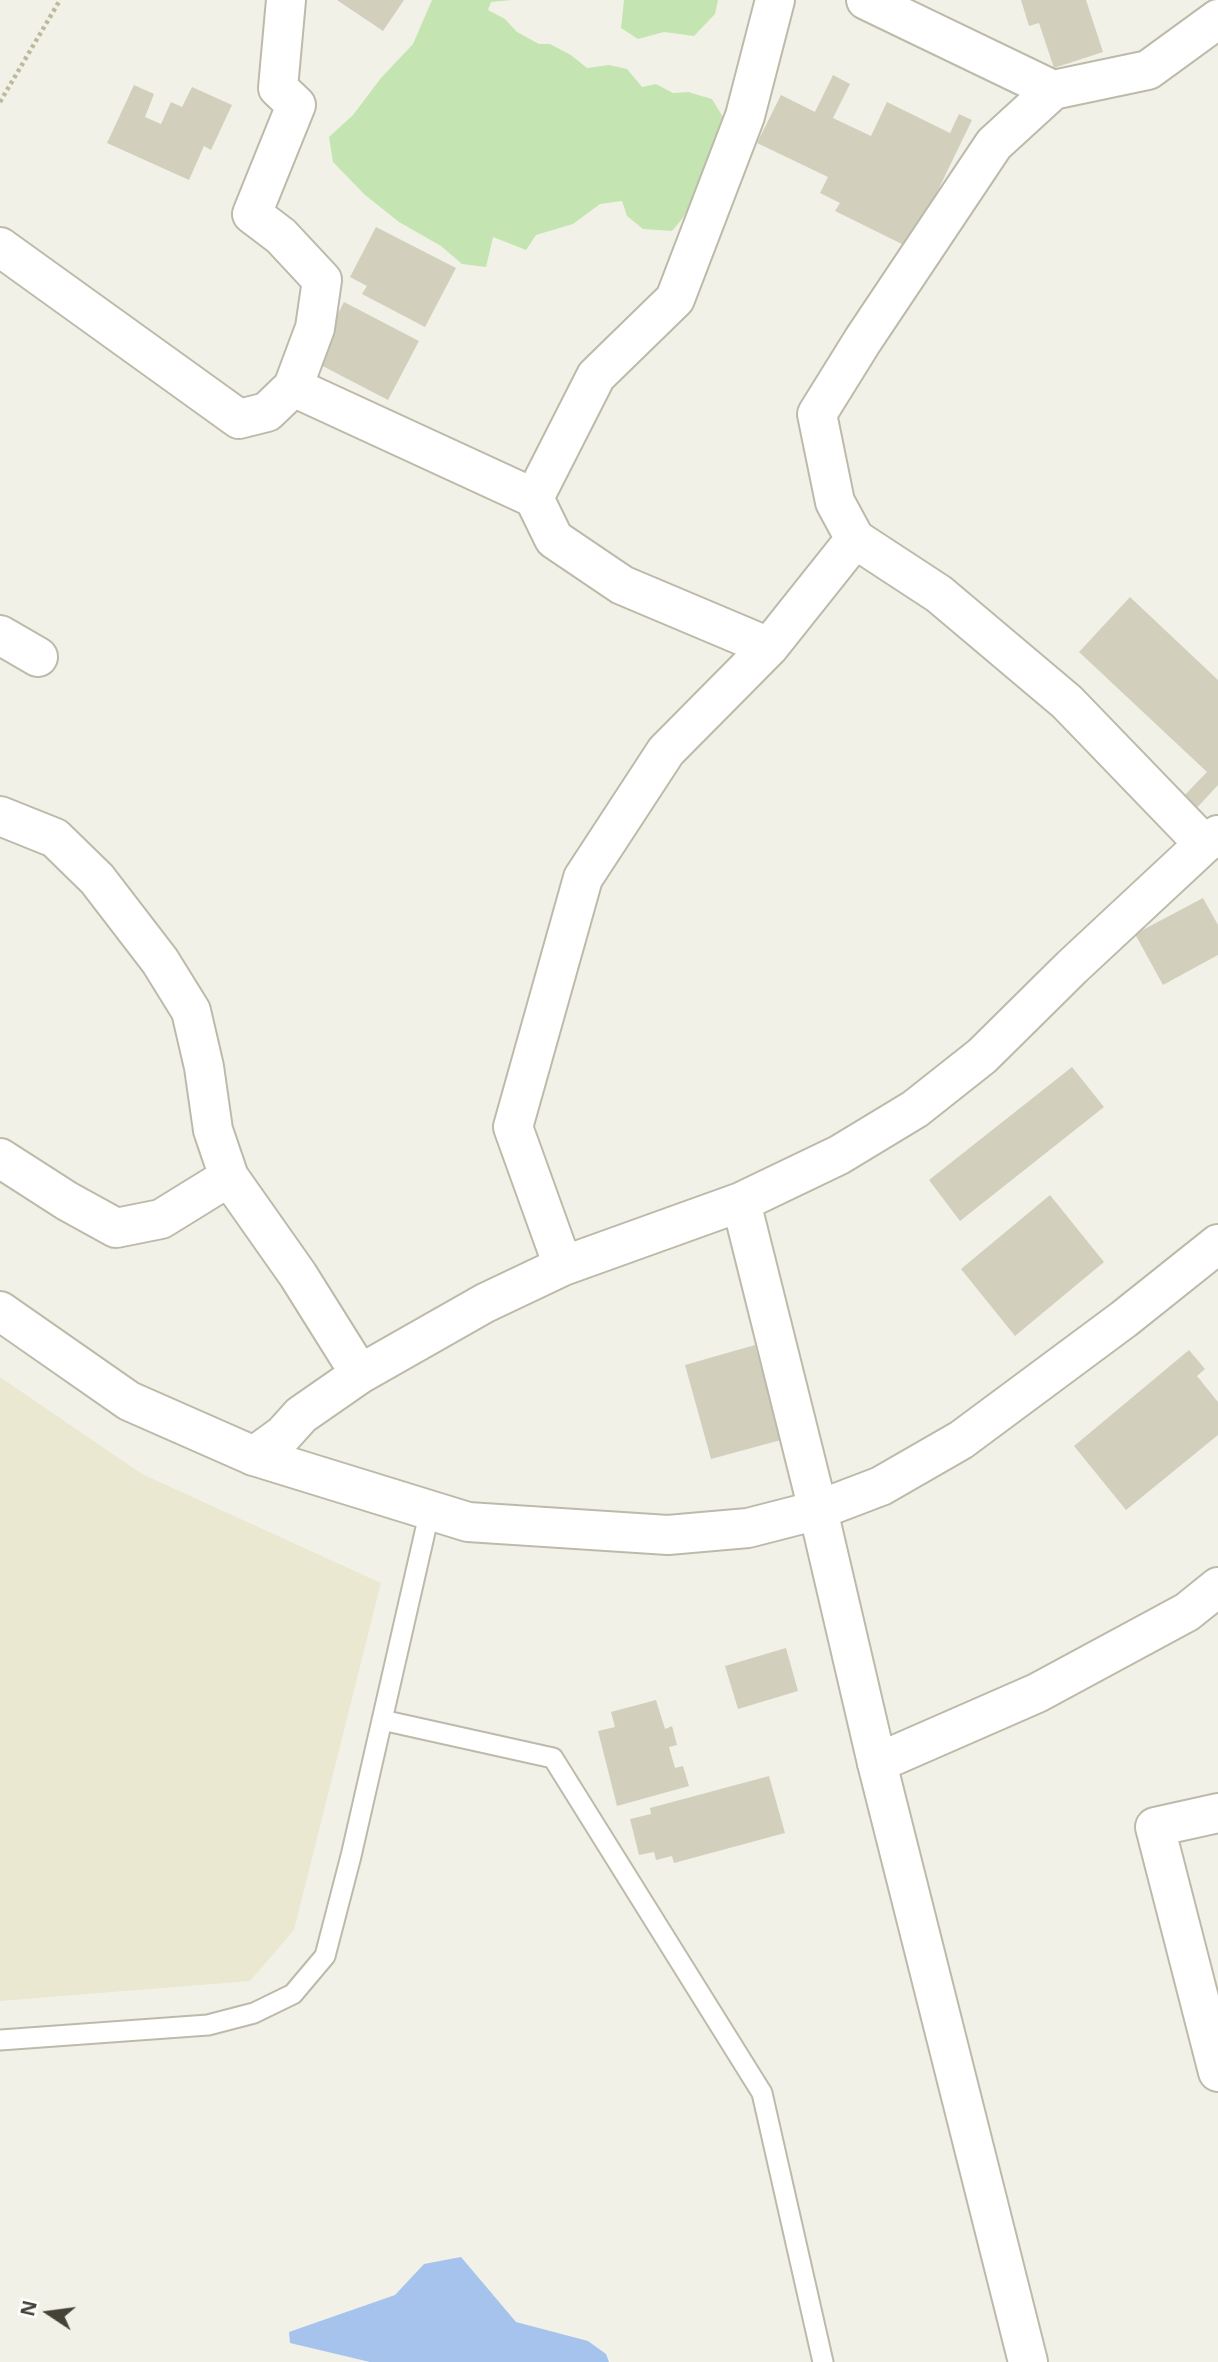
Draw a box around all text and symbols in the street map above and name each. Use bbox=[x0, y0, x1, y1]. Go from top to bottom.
north arrow bbox=[14, 2278, 84, 2348]
text: N bbox=[14, 2298, 43, 2319]

